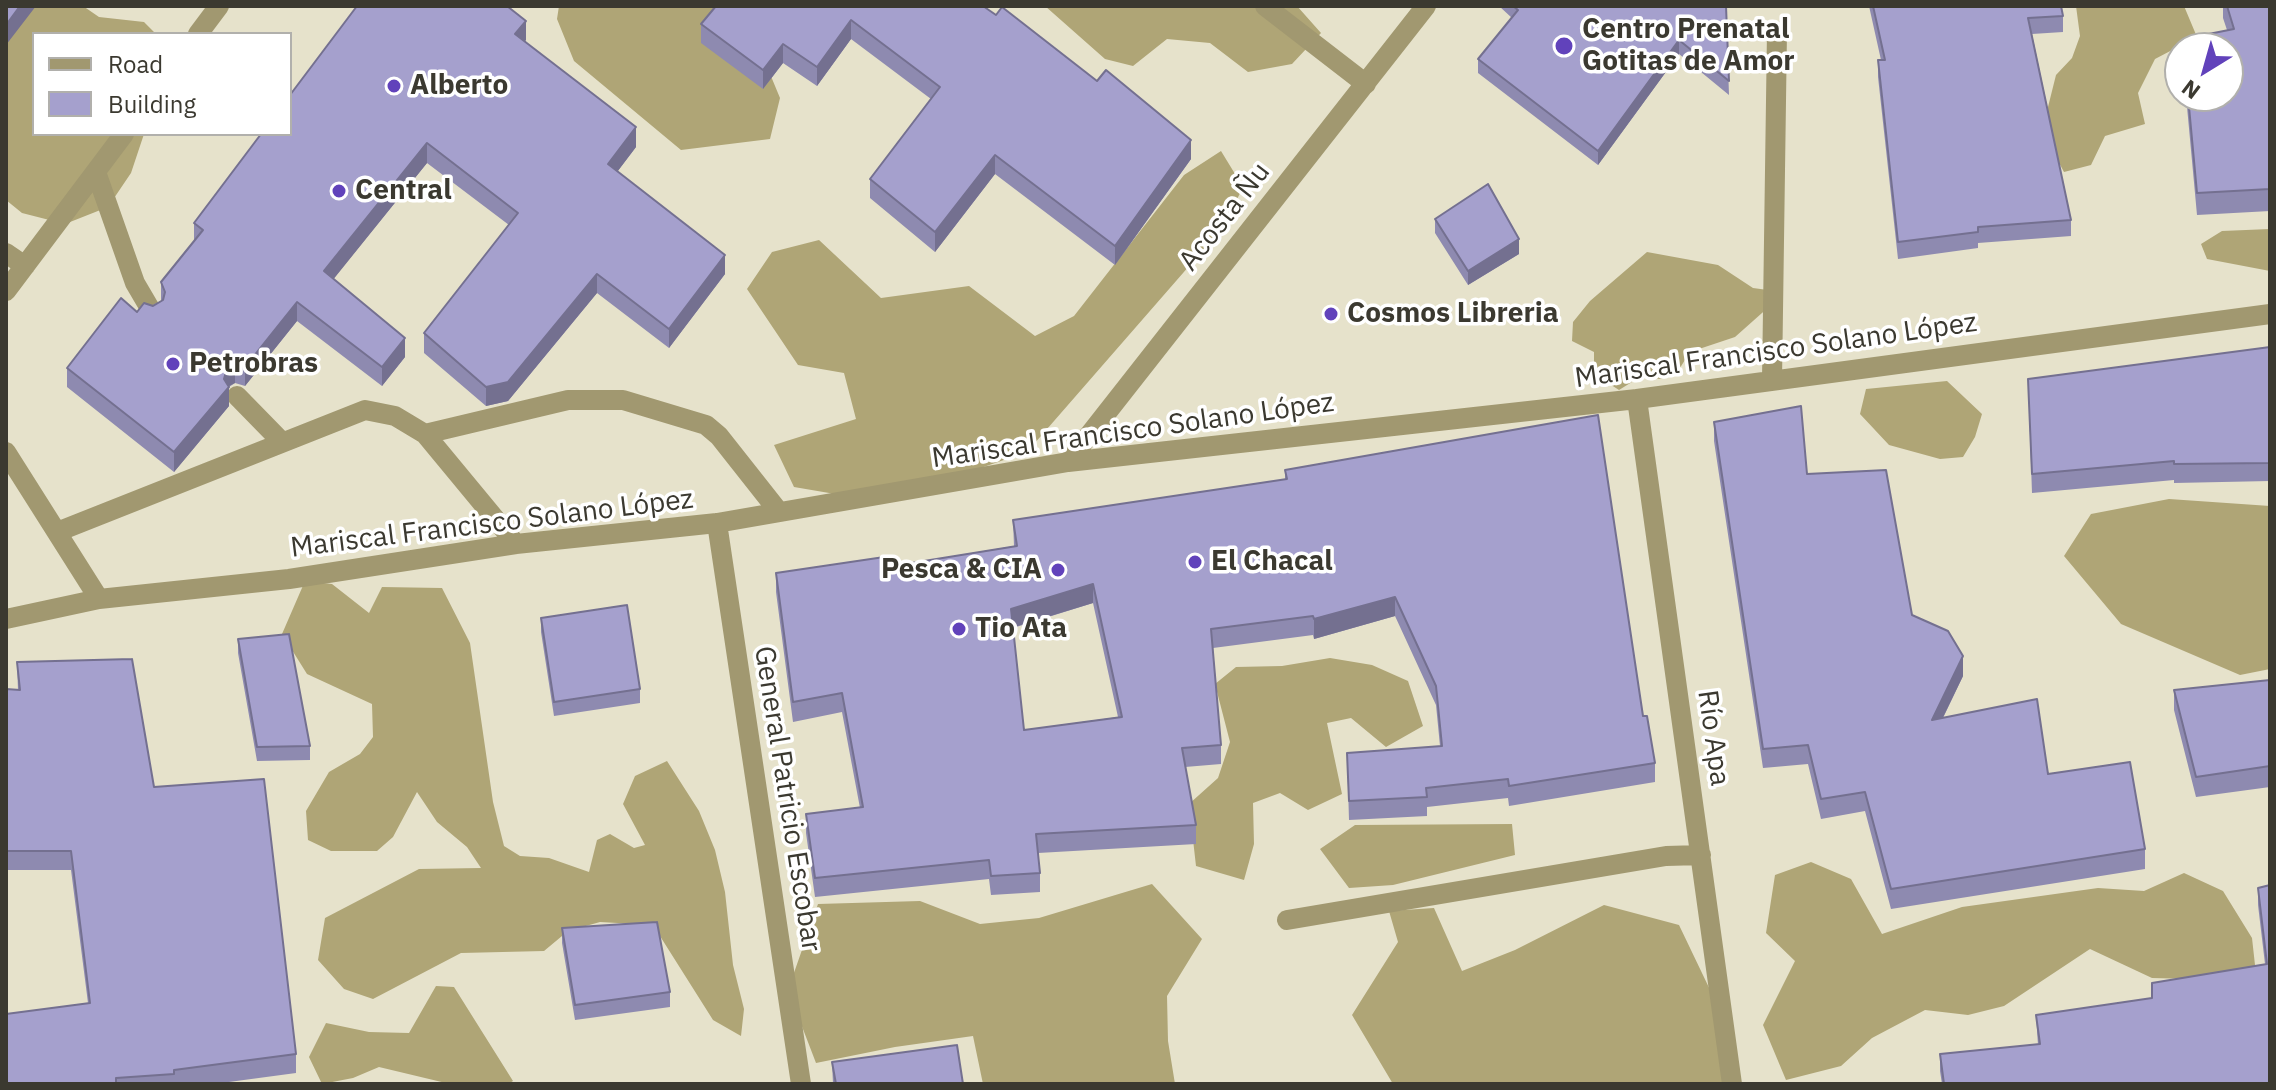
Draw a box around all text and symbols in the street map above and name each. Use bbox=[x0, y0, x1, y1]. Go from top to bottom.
place label: Centro Prenatal Gotitas de Amor bbox=[1582, 13, 1795, 79]
legend bbox=[32, 32, 292, 136]
north arrow bbox=[2164, 32, 2244, 112]
marker: Centro Prenatal Gotitas de Amor bbox=[1553, 35, 1575, 57]
text: Road bbox=[108, 48, 163, 80]
place label: Alberto bbox=[410, 69, 508, 103]
text: N bbox=[2175, 74, 2206, 106]
marker: Alberto bbox=[385, 77, 403, 95]
text: Building bbox=[108, 88, 196, 120]
street label: Acosta Ñu bbox=[1172, 156, 1278, 278]
place label: Central bbox=[355, 174, 452, 208]
marker: Central bbox=[330, 182, 348, 200]
place label: Cosmos Libreria bbox=[1347, 297, 1559, 331]
marker: Cosmos Libreria bbox=[1322, 305, 1340, 323]
street label: Mariscal Francisco Solano López bbox=[1573, 306, 1979, 396]
place label: Petrobras bbox=[189, 347, 318, 381]
marker: Petrobras bbox=[164, 355, 182, 373]
street label: Mariscal Francisco Solano López bbox=[930, 386, 1336, 476]
street label: Mariscal Francisco Solano López bbox=[289, 483, 695, 565]
place label: El Chacal bbox=[1211, 545, 1333, 579]
place label: Pesca & CIA bbox=[881, 553, 1042, 587]
marker: El Chacal bbox=[1186, 553, 1204, 571]
marker: Pesca & CIA bbox=[1049, 561, 1067, 579]
place label: Tio Ata bbox=[975, 612, 1067, 646]
marker: Tio Ata bbox=[950, 620, 968, 638]
street label: General Patricio Escobar bbox=[746, 644, 828, 954]
street label: Río Apa bbox=[1690, 688, 1736, 788]

